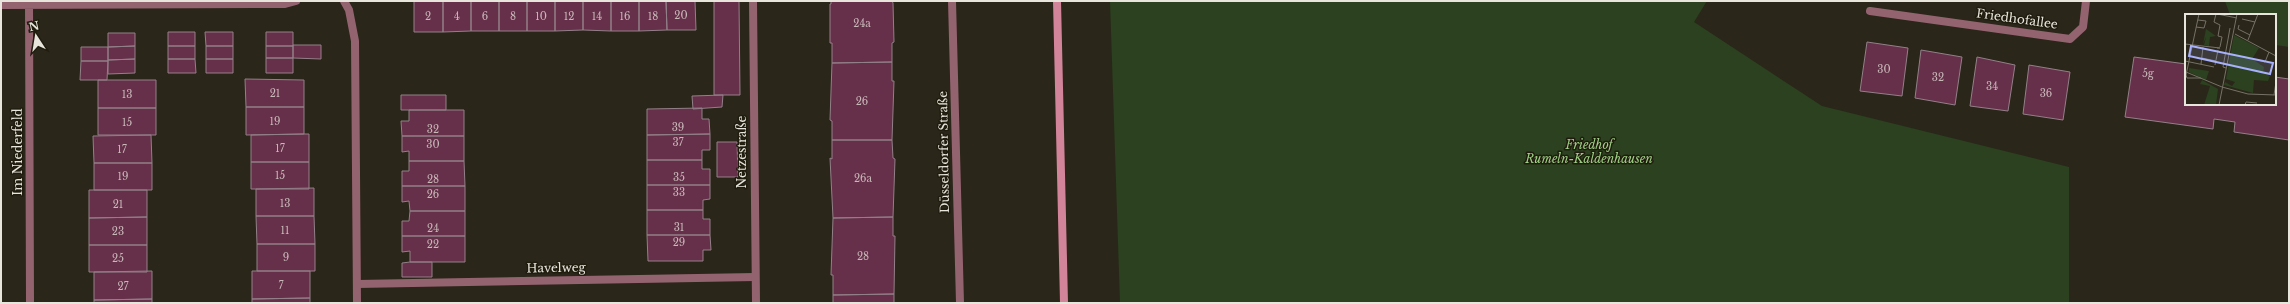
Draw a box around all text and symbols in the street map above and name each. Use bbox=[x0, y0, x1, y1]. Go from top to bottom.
street label: Friedhofallee bbox=[1975, 5, 2059, 32]
house number: 20 bbox=[674, 9, 688, 22]
house number: 2 bbox=[425, 10, 431, 23]
house number: 4 bbox=[454, 10, 460, 23]
house number: 6 bbox=[482, 10, 488, 23]
house number: 8 bbox=[510, 10, 516, 23]
house number: 10 bbox=[535, 10, 547, 23]
house number: 12 bbox=[564, 10, 574, 23]
house number: 14 bbox=[592, 10, 602, 23]
house number: 16 bbox=[620, 10, 630, 23]
house number: 18 bbox=[648, 10, 658, 23]
inset map bbox=[2185, 14, 2276, 105]
north arrow bbox=[16, 16, 56, 56]
house number: 24a bbox=[853, 17, 871, 30]
text: N bbox=[27, 18, 41, 34]
house number: 30 bbox=[1877, 63, 1891, 76]
house number: 5g bbox=[2142, 67, 2155, 80]
house number: 32 bbox=[1932, 71, 1944, 84]
house number: 34 bbox=[1986, 80, 1998, 93]
house number: 21 bbox=[270, 87, 280, 100]
house number: 36 bbox=[2040, 87, 2052, 100]
house number: 13 bbox=[122, 88, 132, 101]
street label: Düsseldorfer Straße bbox=[935, 91, 952, 213]
house number: 26 bbox=[856, 95, 868, 108]
street label: Im Niederfeld bbox=[10, 108, 25, 196]
house number: 19 bbox=[270, 115, 280, 128]
street label: Netzestraße bbox=[734, 115, 749, 188]
house number: 15 bbox=[122, 116, 132, 129]
house number: 39 bbox=[672, 121, 684, 134]
house number: 32 bbox=[427, 123, 439, 136]
house number: 37 bbox=[672, 136, 685, 149]
park label: Friedhof Rumeln-Kaldenhausen bbox=[1524, 137, 1653, 166]
house number: 30 bbox=[426, 138, 440, 151]
house number: 17 bbox=[275, 142, 286, 155]
house number: 17 bbox=[117, 143, 128, 156]
house number: 15 bbox=[275, 169, 285, 182]
house number: 19 bbox=[118, 170, 128, 183]
house number: 35 bbox=[673, 171, 685, 184]
house number: 26a bbox=[854, 172, 873, 185]
house number: 28 bbox=[427, 173, 439, 186]
house number: 33 bbox=[673, 186, 685, 199]
house number: 26 bbox=[427, 188, 439, 201]
house number: 13 bbox=[280, 197, 290, 210]
house number: 21 bbox=[113, 198, 123, 211]
house number: 31 bbox=[674, 221, 684, 234]
house number: 24 bbox=[427, 222, 439, 235]
house number: 11 bbox=[281, 224, 289, 237]
house number: 23 bbox=[112, 225, 124, 238]
house number: 29 bbox=[673, 236, 685, 249]
house number: 22 bbox=[427, 238, 439, 251]
house number: 28 bbox=[857, 250, 869, 263]
house number: 9 bbox=[283, 251, 289, 264]
house number: 25 bbox=[112, 252, 124, 265]
street label: Havelweg bbox=[526, 259, 587, 276]
house number: 7 bbox=[278, 279, 284, 292]
house number: 27 bbox=[117, 280, 130, 293]

